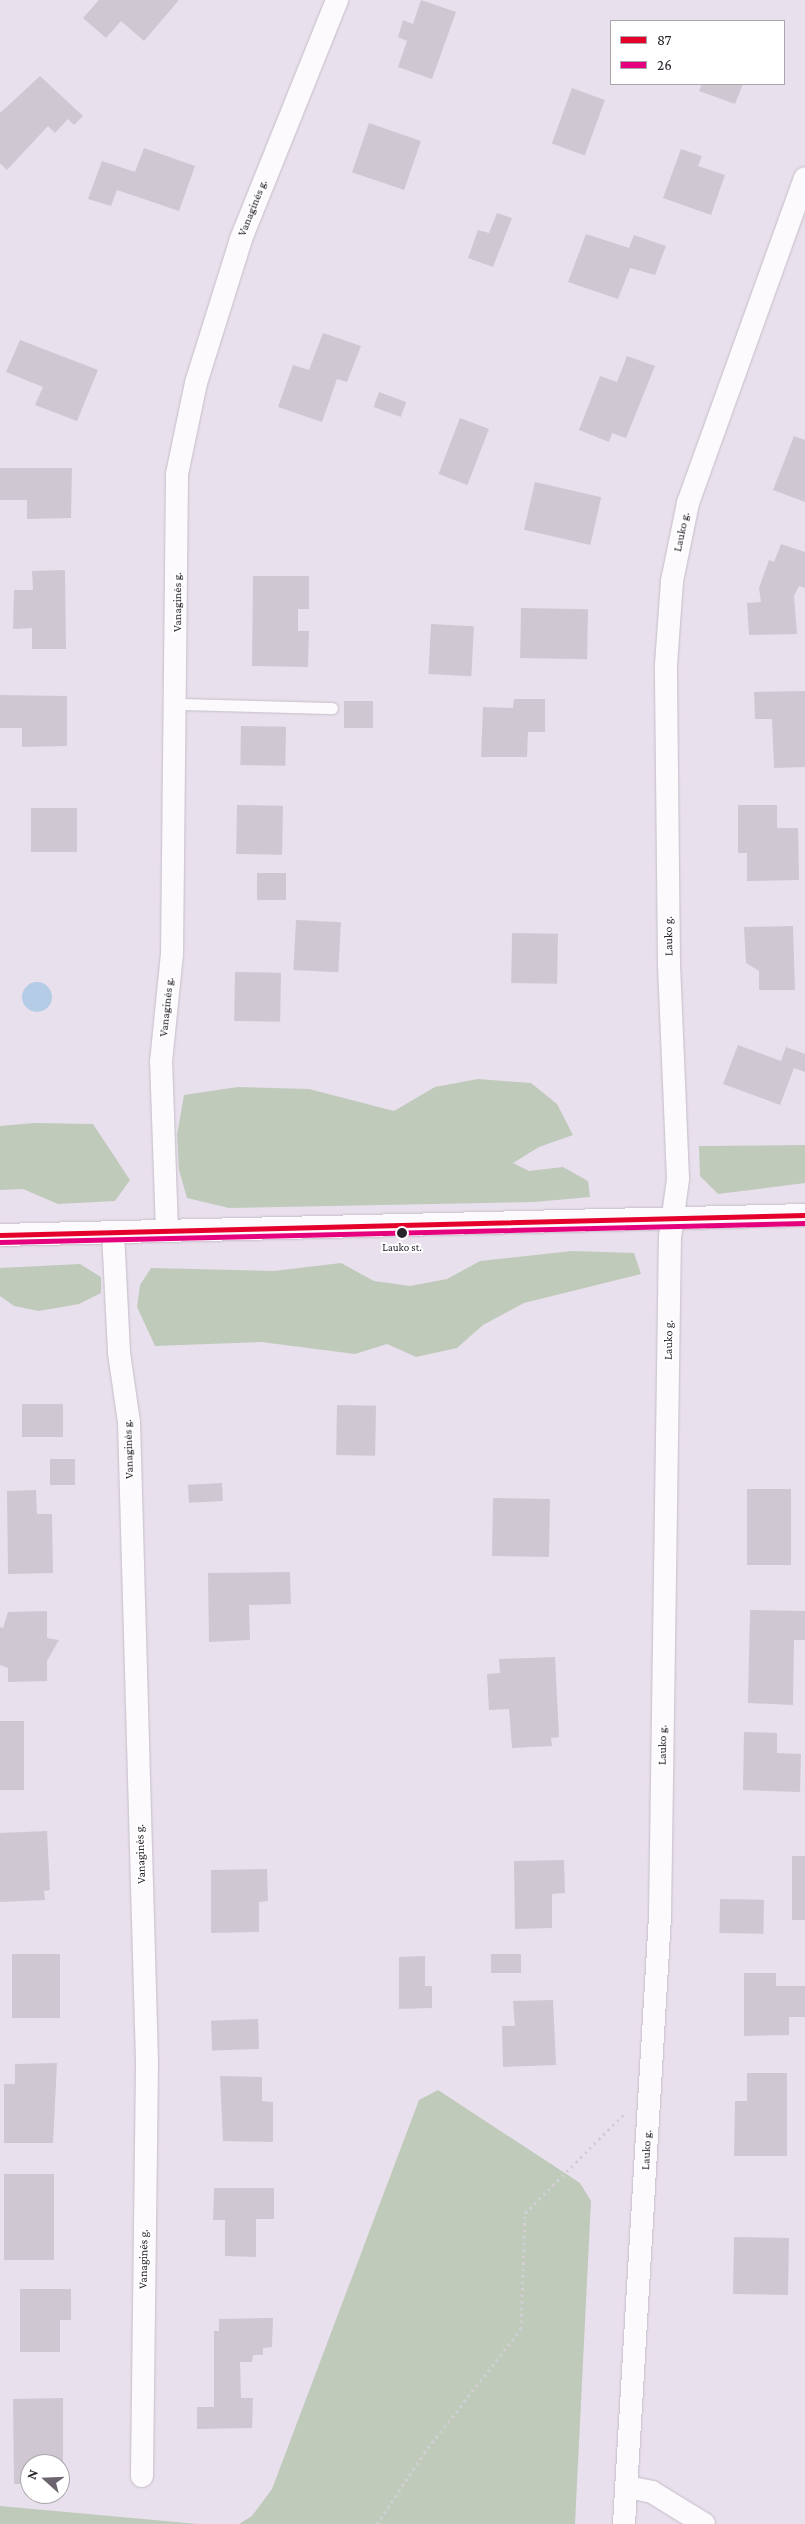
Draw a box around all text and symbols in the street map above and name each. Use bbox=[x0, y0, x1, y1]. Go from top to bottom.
legend bbox=[610, 20, 785, 85]
text: 87 bbox=[657, 32, 671, 48]
text: 26 bbox=[657, 57, 672, 73]
street label: Vanaginės g. bbox=[235, 178, 271, 238]
street label: Lauko g. bbox=[671, 511, 693, 553]
street label: Vanaginės g. bbox=[171, 572, 185, 632]
street label: Lauko g. bbox=[661, 916, 677, 956]
street label: Vanaginės g. bbox=[157, 976, 177, 1038]
marker: Lauko st. bbox=[397, 1228, 407, 1238]
place label: Lauko st. bbox=[382, 1240, 422, 1254]
street label: Lauko g. bbox=[661, 1320, 677, 1360]
street label: Vanaginės g. bbox=[121, 1419, 137, 1479]
street label: Lauko g. bbox=[655, 1725, 671, 1765]
street label: Vanaginės g. bbox=[133, 1824, 149, 1884]
street label: Lauko g. bbox=[639, 2130, 655, 2170]
street label: Vanaginės g. bbox=[136, 2229, 152, 2289]
north arrow bbox=[20, 2454, 70, 2504]
text: N bbox=[23, 2467, 41, 2481]

